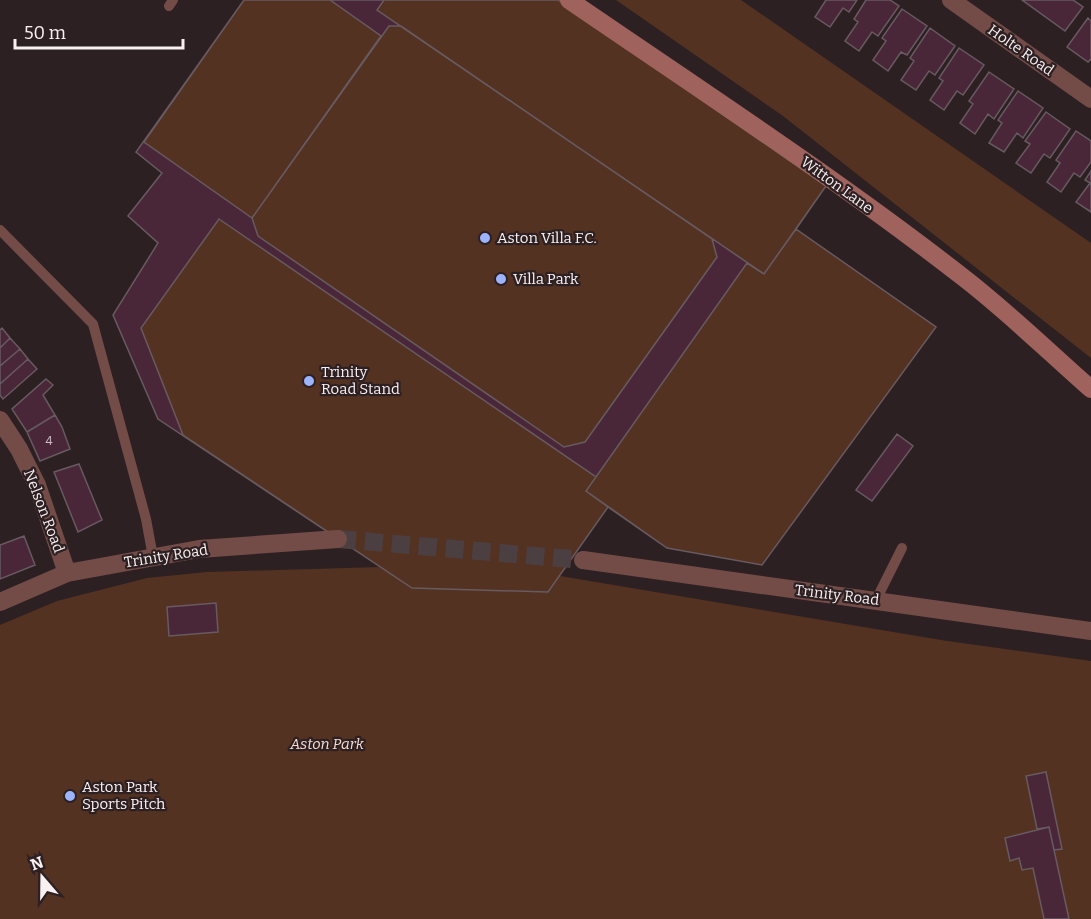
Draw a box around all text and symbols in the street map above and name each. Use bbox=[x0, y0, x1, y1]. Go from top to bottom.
scale bar bbox=[15, 12, 183, 50]
street label: Holte Road bbox=[985, 21, 1058, 79]
text: 50 m bbox=[24, 22, 66, 44]
street label: Witton Lane bbox=[797, 153, 877, 217]
place label: Aston Villa F.C. bbox=[497, 229, 597, 247]
marker: Aston Villa F.C. bbox=[478, 231, 492, 245]
place label: Villa Park bbox=[513, 270, 579, 288]
marker: Villa Park bbox=[494, 272, 508, 286]
place label: Trinity Road Stand bbox=[321, 363, 400, 398]
marker: Trinity Road Stand bbox=[302, 374, 316, 388]
house number: 4 bbox=[45, 434, 53, 448]
street label: Nelson Road bbox=[20, 467, 68, 555]
street label: Trinity Road bbox=[123, 540, 209, 572]
street label: Trinity Road bbox=[794, 581, 880, 609]
park label: Aston Park bbox=[289, 735, 365, 753]
place label: Aston Park Sports Pitch bbox=[82, 778, 166, 813]
marker: Aston Park Sports Pitch bbox=[63, 789, 77, 803]
north arrow bbox=[12, 847, 72, 907]
text: N bbox=[28, 852, 46, 874]

